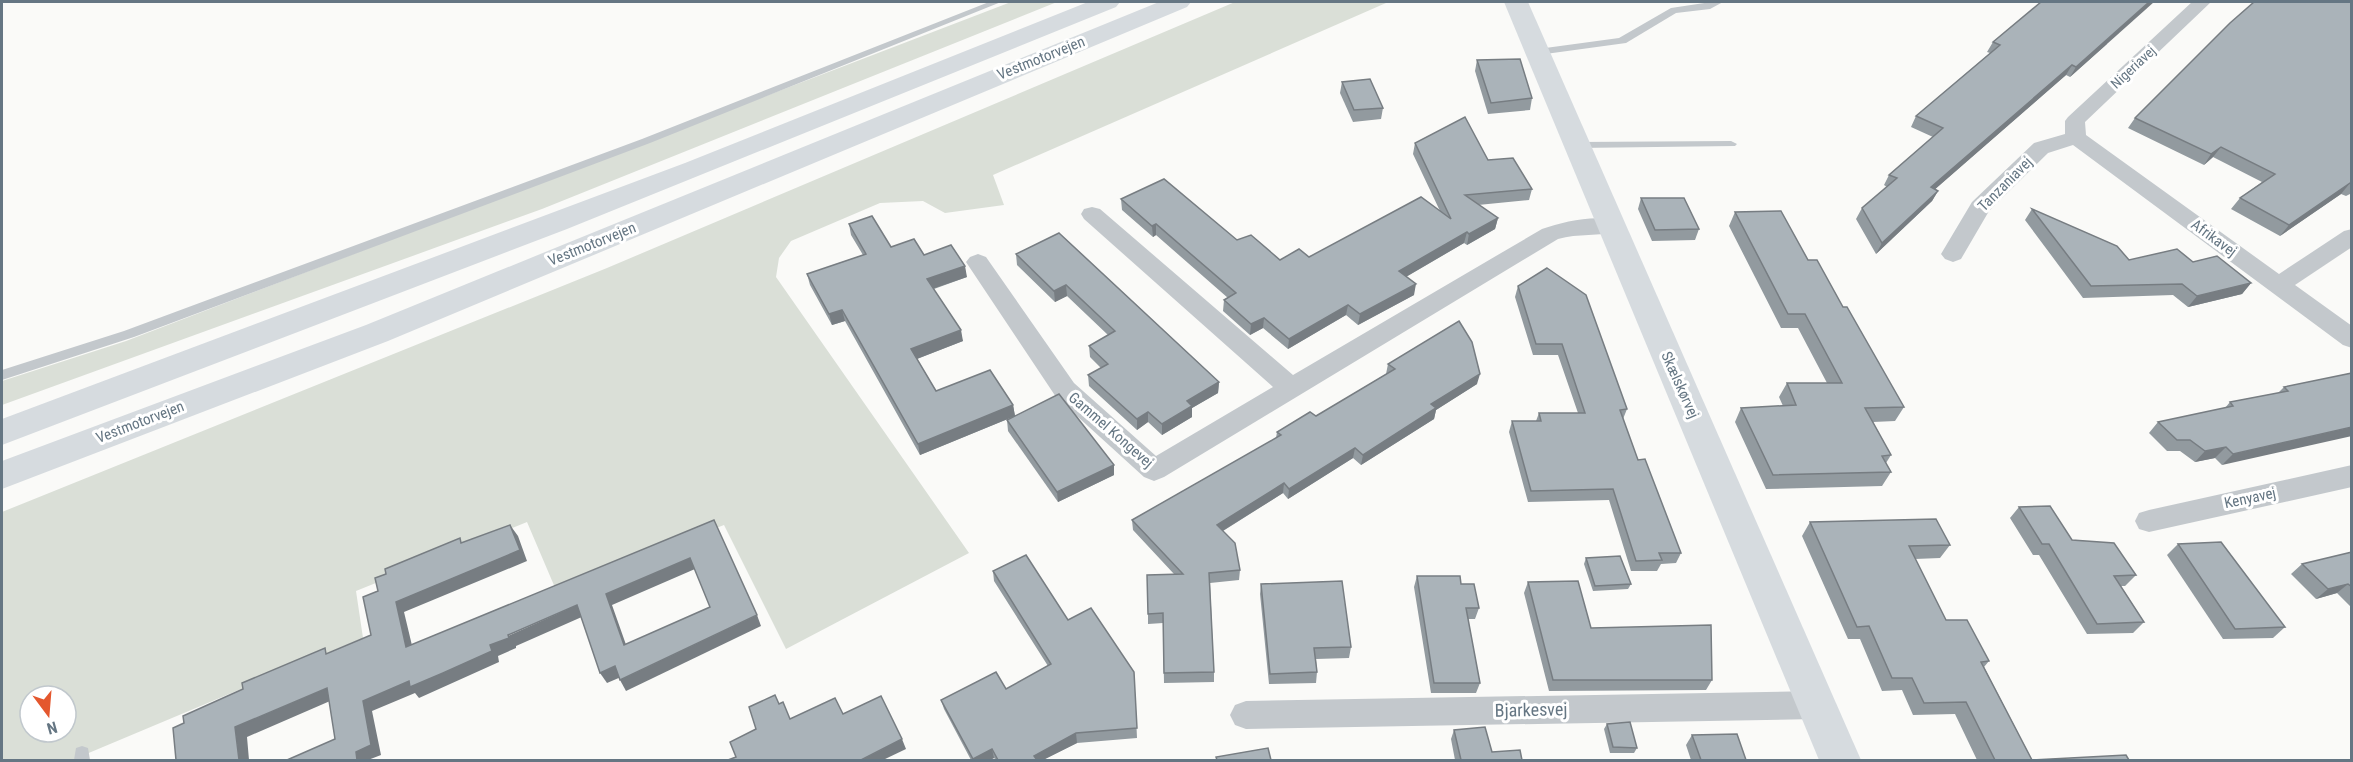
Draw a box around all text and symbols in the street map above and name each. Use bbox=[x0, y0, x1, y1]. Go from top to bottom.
street label: Vestmotorvejen bbox=[995, 32, 1087, 84]
street label: Nigeriavej bbox=[2107, 42, 2159, 92]
street label: Tanzaniavej bbox=[1974, 153, 2036, 215]
street label: Afrikavej bbox=[2188, 215, 2240, 261]
street label: Vestmotorvejen bbox=[546, 218, 638, 270]
street label: Skælskørvej bbox=[1657, 349, 1703, 421]
street label: Gammel Kongevej bbox=[1065, 388, 1157, 472]
street label: Vestmotorvejen bbox=[93, 397, 187, 447]
street label: Kenyavej bbox=[2223, 484, 2277, 512]
north arrow bbox=[18, 684, 78, 744]
street label: Bjarkesvej bbox=[1495, 698, 1567, 721]
text: N bbox=[45, 717, 59, 738]

